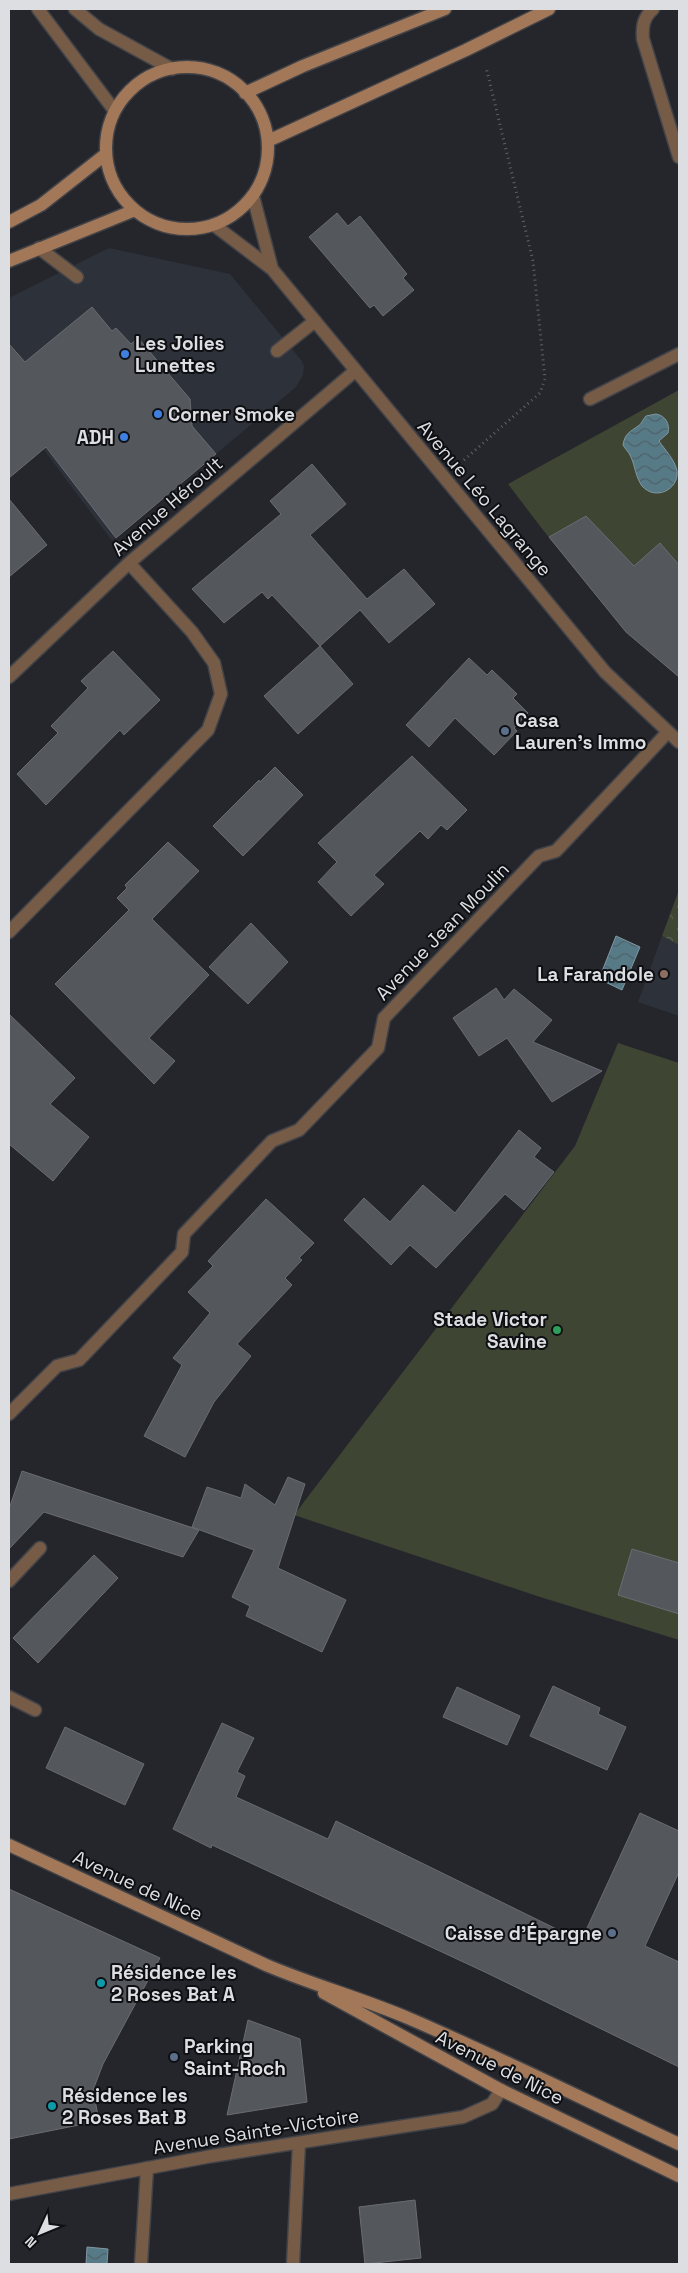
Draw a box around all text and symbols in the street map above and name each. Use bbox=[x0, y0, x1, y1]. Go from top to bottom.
place label: Les Jolies Lunettes bbox=[135, 331, 225, 378]
marker: Les Jolies Lunettes bbox=[119, 348, 131, 360]
place label: Corner Smoke bbox=[168, 402, 295, 427]
marker: Corner Smoke bbox=[152, 408, 164, 420]
street label: Avenue Léo Lagrange bbox=[412, 415, 557, 582]
place label: ADH bbox=[77, 425, 114, 450]
marker: ADH bbox=[118, 431, 130, 443]
street label: Avenue Héroult bbox=[107, 451, 228, 562]
place label: Casa Lauren's Immo bbox=[515, 708, 647, 755]
marker: Casa Lauren's Immo bbox=[499, 725, 511, 737]
street label: Avenue Jean Moulin bbox=[370, 857, 515, 1006]
place label: La Farandole bbox=[537, 962, 654, 987]
marker: La Farandole bbox=[658, 968, 670, 980]
place label: Stade Victor Savine bbox=[433, 1307, 547, 1354]
marker: Stade Victor Savine bbox=[551, 1324, 563, 1336]
street label: Avenue de Nice bbox=[69, 1844, 207, 1926]
place label: Caisse d'Épargne bbox=[445, 1921, 602, 1946]
marker: Caisse d'Épargne bbox=[606, 1927, 618, 1939]
place label: Résidence les 2 Roses Bat A bbox=[111, 1960, 237, 2007]
marker: Résidence les 2 Roses Bat A bbox=[95, 1977, 107, 1989]
street label: Avenue de Nice bbox=[432, 2024, 568, 2110]
place label: Parking Saint-Roch bbox=[184, 2034, 286, 2081]
marker: Parking Saint-Roch bbox=[168, 2051, 180, 2063]
place label: Résidence les 2 Roses Bat B bbox=[62, 2083, 188, 2130]
marker: Résidence les 2 Roses Bat B bbox=[46, 2100, 58, 2112]
street label: Avenue Sainte-Victoire bbox=[151, 2103, 361, 2160]
north arrow bbox=[15, 2208, 65, 2258]
text: N bbox=[21, 2232, 40, 2252]

